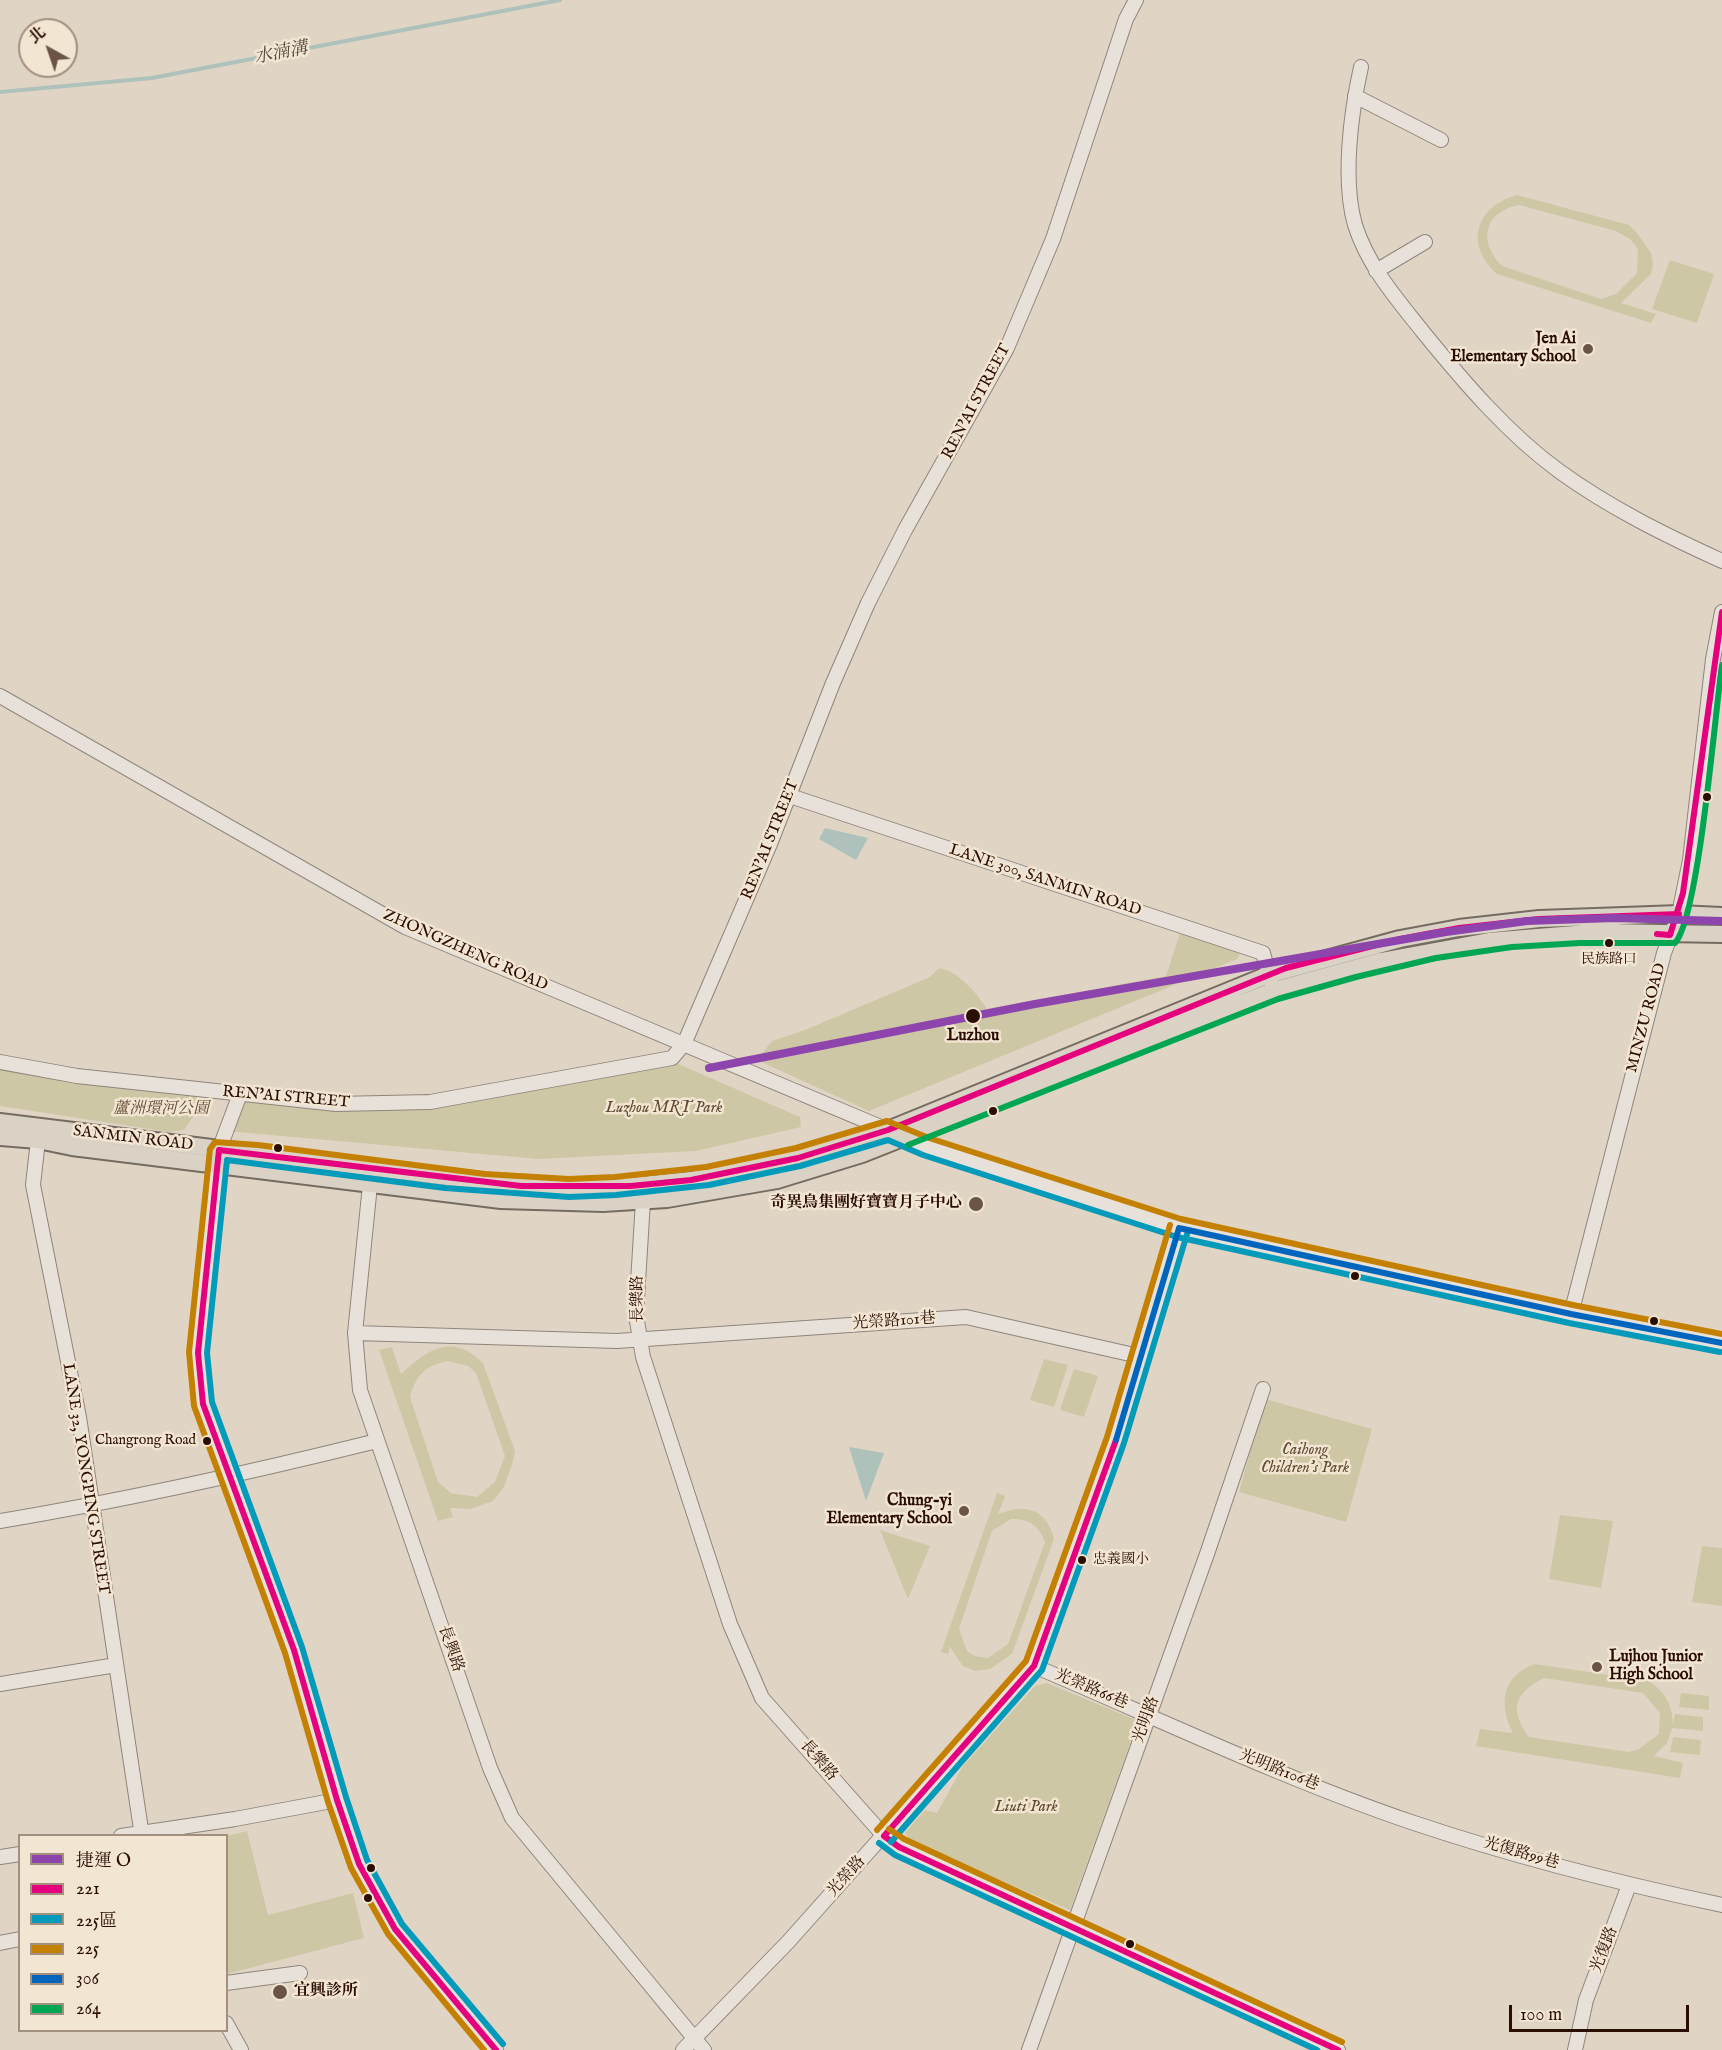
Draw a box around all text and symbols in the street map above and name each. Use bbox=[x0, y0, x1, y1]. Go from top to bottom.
north arrow bbox=[18, 18, 78, 78]
text: 北 bbox=[25, 23, 50, 49]
water label: 水湳溝 bbox=[252, 38, 310, 70]
place label: Jen Ai Elementary School bbox=[1450, 330, 1576, 368]
street label: REN'AI STREET bbox=[939, 341, 1015, 463]
marker: Jen Ai Elementary School bbox=[1581, 342, 1595, 356]
street label: REN'AI STREET bbox=[738, 777, 804, 903]
unlabelled marker bbox=[1701, 791, 1713, 803]
street label: LANE 300, SANMIN ROAD bbox=[947, 841, 1143, 921]
street label: ZHONGZHENG ROAD bbox=[380, 906, 550, 996]
marker: 民族路口 bbox=[1603, 937, 1615, 949]
place label: 民族路口 bbox=[1581, 952, 1637, 968]
street label: MINZU ROAD bbox=[1623, 961, 1671, 1075]
marker: Luzhou bbox=[964, 1007, 982, 1025]
place label: Luzhou bbox=[947, 1027, 999, 1047]
street label: REN'AI STREET bbox=[222, 1083, 350, 1113]
park label: Luzhou MRT Park bbox=[606, 1099, 722, 1119]
park label: 蘆洲環河公園 bbox=[113, 1100, 209, 1120]
unlabelled marker bbox=[987, 1105, 999, 1117]
street label: SANMIN ROAD bbox=[72, 1122, 194, 1156]
unlabelled marker bbox=[272, 1142, 284, 1154]
place label: 奇異鳥集團好寶寶月子中心 bbox=[770, 1194, 962, 1214]
marker: 奇異鳥集團好寶寶月子中心 bbox=[967, 1195, 985, 1213]
unlabelled marker bbox=[1349, 1270, 1361, 1282]
street label: 長樂路 bbox=[629, 1275, 649, 1323]
street label: 光榮路101巷 bbox=[852, 1310, 936, 1334]
unlabelled marker bbox=[1648, 1315, 1660, 1327]
street label: LANE 32, YONGPING STREET bbox=[57, 1362, 113, 1596]
place label: Changrong Road bbox=[95, 1433, 196, 1449]
marker: Changrong Road bbox=[201, 1435, 213, 1447]
park label: Caihong Children's Park bbox=[1261, 1441, 1349, 1479]
place label: Chung-yi Elementary School bbox=[826, 1492, 952, 1530]
marker: Chung-yi Elementary School bbox=[957, 1504, 971, 1518]
place label: 忠義國小 bbox=[1093, 1552, 1149, 1568]
marker: 忠義國小 bbox=[1076, 1554, 1088, 1566]
street label: 長興路 bbox=[433, 1623, 467, 1675]
place label: Lujhou Junior High School bbox=[1609, 1648, 1703, 1686]
marker: Lujhou Junior High School bbox=[1590, 1660, 1604, 1674]
street label: 光榮路66巷 bbox=[1052, 1666, 1130, 1714]
street label: 光明路 bbox=[1130, 1694, 1164, 1746]
street label: 長樂路 bbox=[795, 1737, 841, 1785]
street label: 光明路106巷 bbox=[1236, 1746, 1322, 1796]
park label: Liuti Park bbox=[994, 1798, 1058, 1818]
legend bbox=[18, 1834, 228, 2032]
street label: 光復路99巷 bbox=[1481, 1834, 1561, 1874]
text: 捷運 O bbox=[76, 1850, 131, 1873]
street label: 光榮路 bbox=[824, 1853, 870, 1901]
unlabelled marker bbox=[365, 1862, 377, 1874]
text: 221 bbox=[76, 1878, 100, 1901]
unlabelled marker bbox=[362, 1892, 374, 1904]
text: 225區 bbox=[76, 1910, 117, 1933]
street label: 光復路 bbox=[1587, 1924, 1623, 1976]
text: 225 bbox=[76, 1938, 99, 1961]
unlabelled marker bbox=[1124, 1938, 1136, 1950]
text: 306 bbox=[76, 1968, 99, 1991]
place label: 宜興診所 bbox=[294, 1982, 358, 2002]
marker: 宜興診所 bbox=[271, 1983, 289, 2001]
scale bar bbox=[1512, 1993, 1692, 2031]
text: 264 bbox=[76, 1998, 101, 2021]
text: 100 m bbox=[1520, 2004, 1562, 2027]

